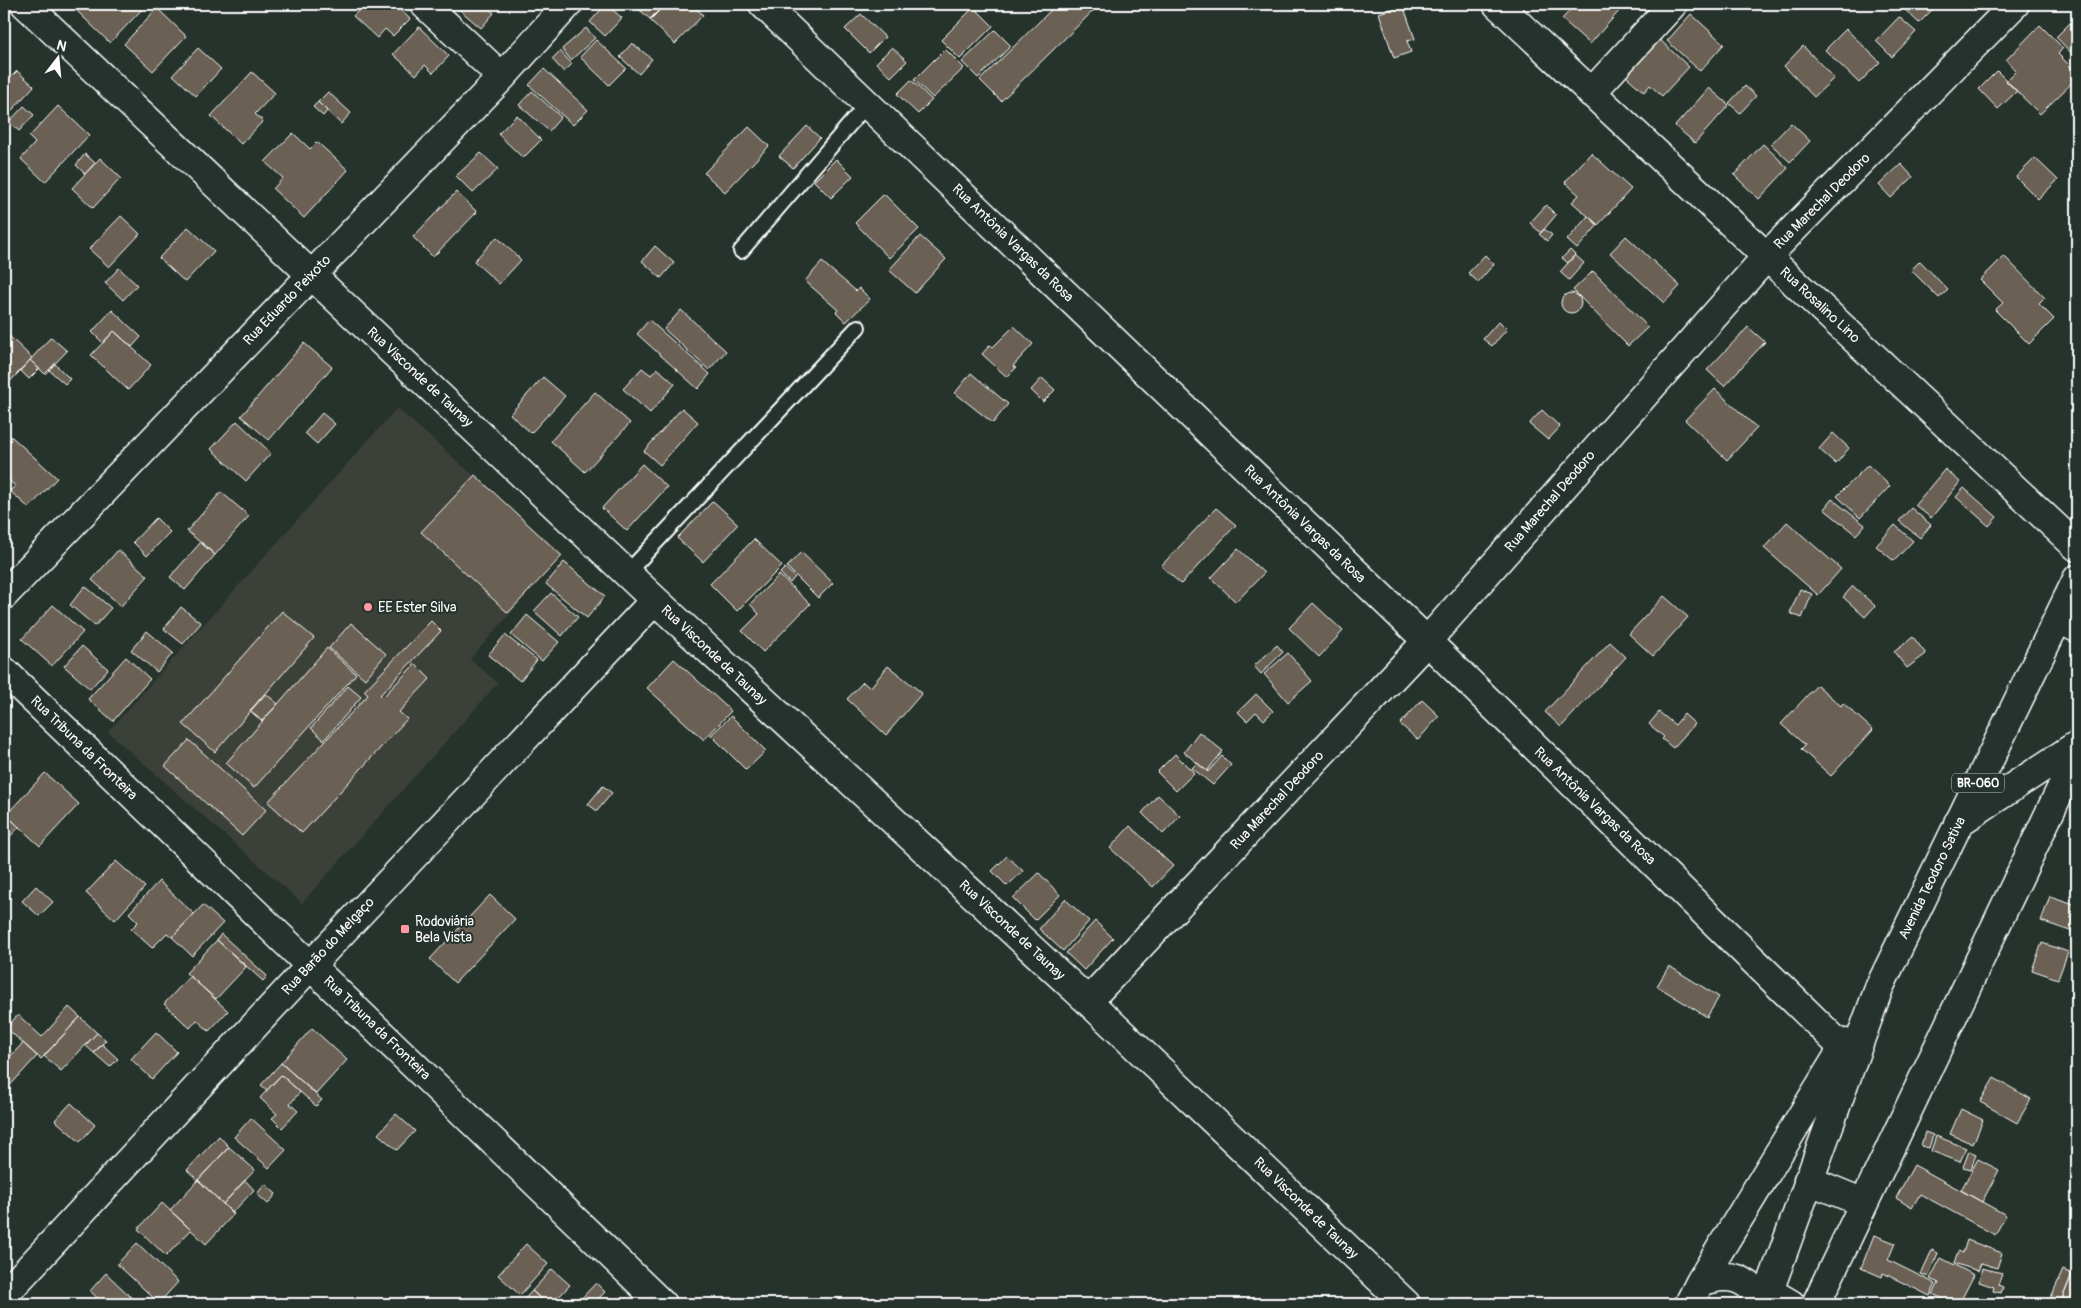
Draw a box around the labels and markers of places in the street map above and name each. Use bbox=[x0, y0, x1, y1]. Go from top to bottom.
place label: EE Ester Silva bbox=[378, 599, 457, 616]
marker: EE Ester Silva bbox=[362, 601, 374, 613]
place label: Rodoviária Bela Vista bbox=[415, 913, 474, 946]
marker: Rodoviária Bela Vista bbox=[399, 923, 411, 935]

